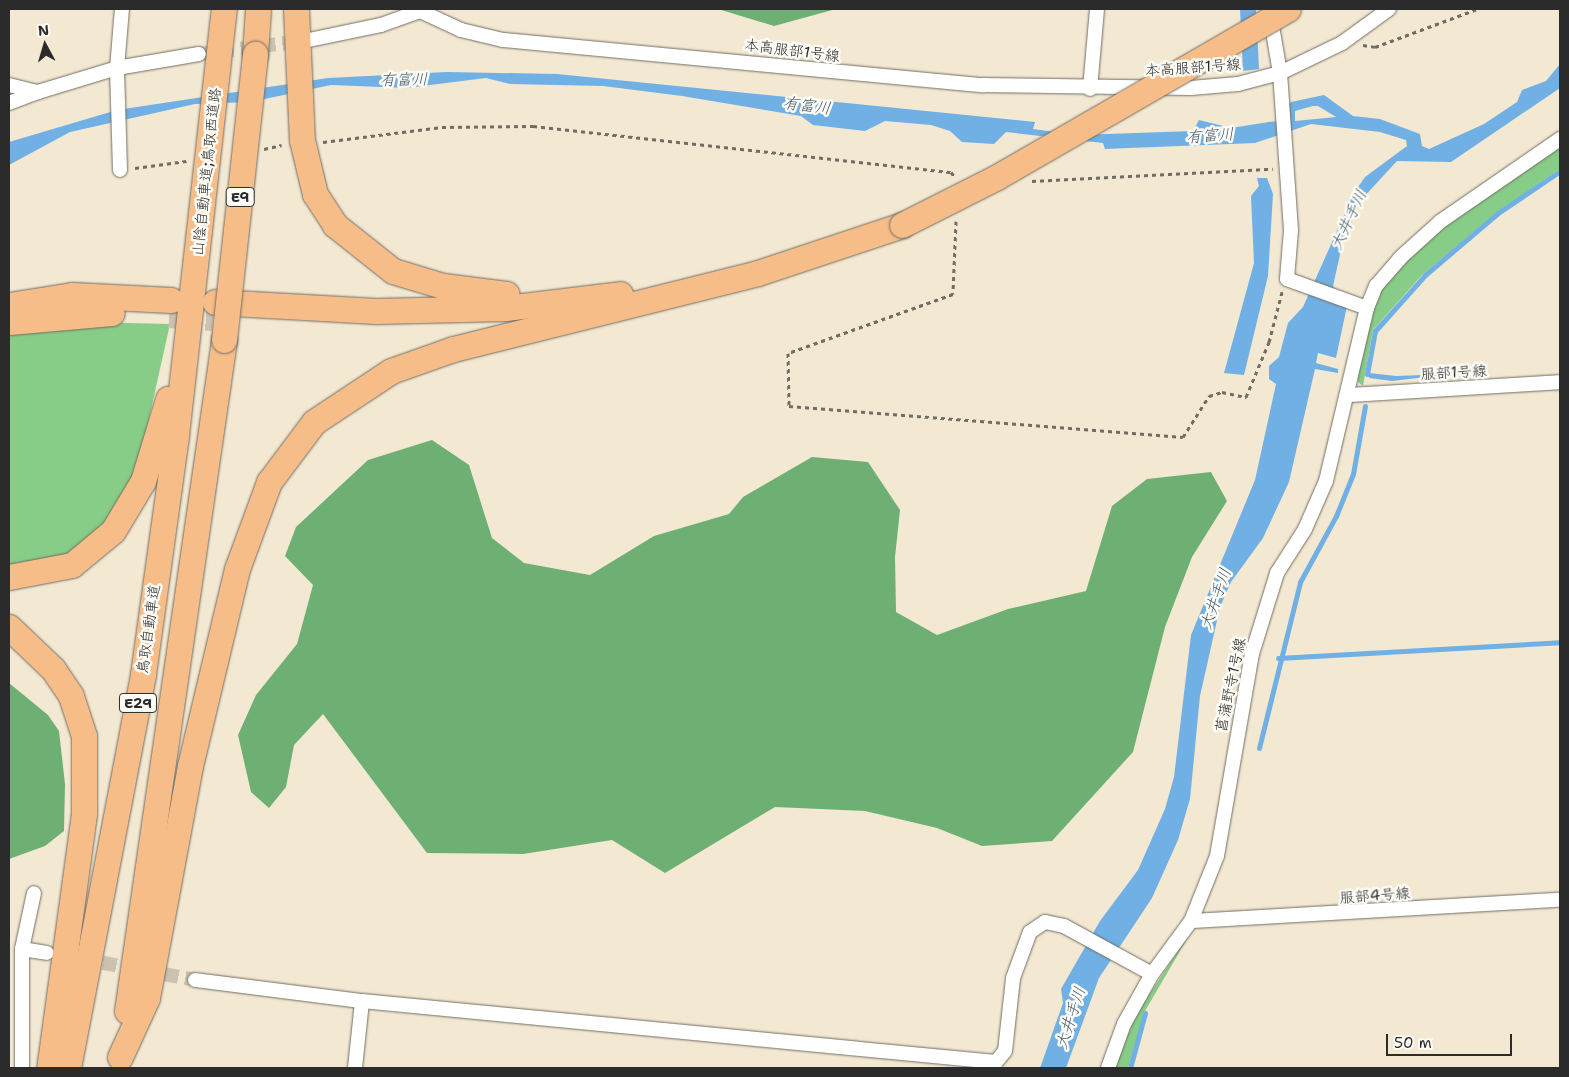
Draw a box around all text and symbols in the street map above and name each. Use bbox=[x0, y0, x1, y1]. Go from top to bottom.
north arrow bbox=[20, 20, 70, 70]
text: N bbox=[37, 21, 50, 40]
street label: 本高服部1号線 bbox=[743, 36, 841, 66]
street label: 本高服部1号線 bbox=[1144, 56, 1242, 80]
water label: 有富川 bbox=[380, 70, 428, 90]
street label: 山陰自動車道;鳥取西道路 bbox=[189, 87, 225, 257]
water label: 有富川 bbox=[782, 94, 832, 118]
water label: 有富川 bbox=[1185, 125, 1235, 147]
road number: E9 bbox=[225, 186, 255, 208]
water label: 大井手川 bbox=[1327, 187, 1371, 253]
street label: 服部1号線 bbox=[1420, 362, 1488, 384]
water label: 大井手川 bbox=[1197, 566, 1235, 632]
street label: 鳥取自動車道 bbox=[134, 583, 164, 675]
street label: 菖蒲野寺1号線 bbox=[1212, 636, 1250, 734]
road number: E29 bbox=[118, 691, 158, 714]
street label: 服部4号線 bbox=[1339, 885, 1411, 907]
water label: 大井手川 bbox=[1052, 985, 1090, 1051]
scale bar bbox=[1389, 1024, 1515, 1056]
text: 50 m bbox=[1394, 1033, 1432, 1053]

